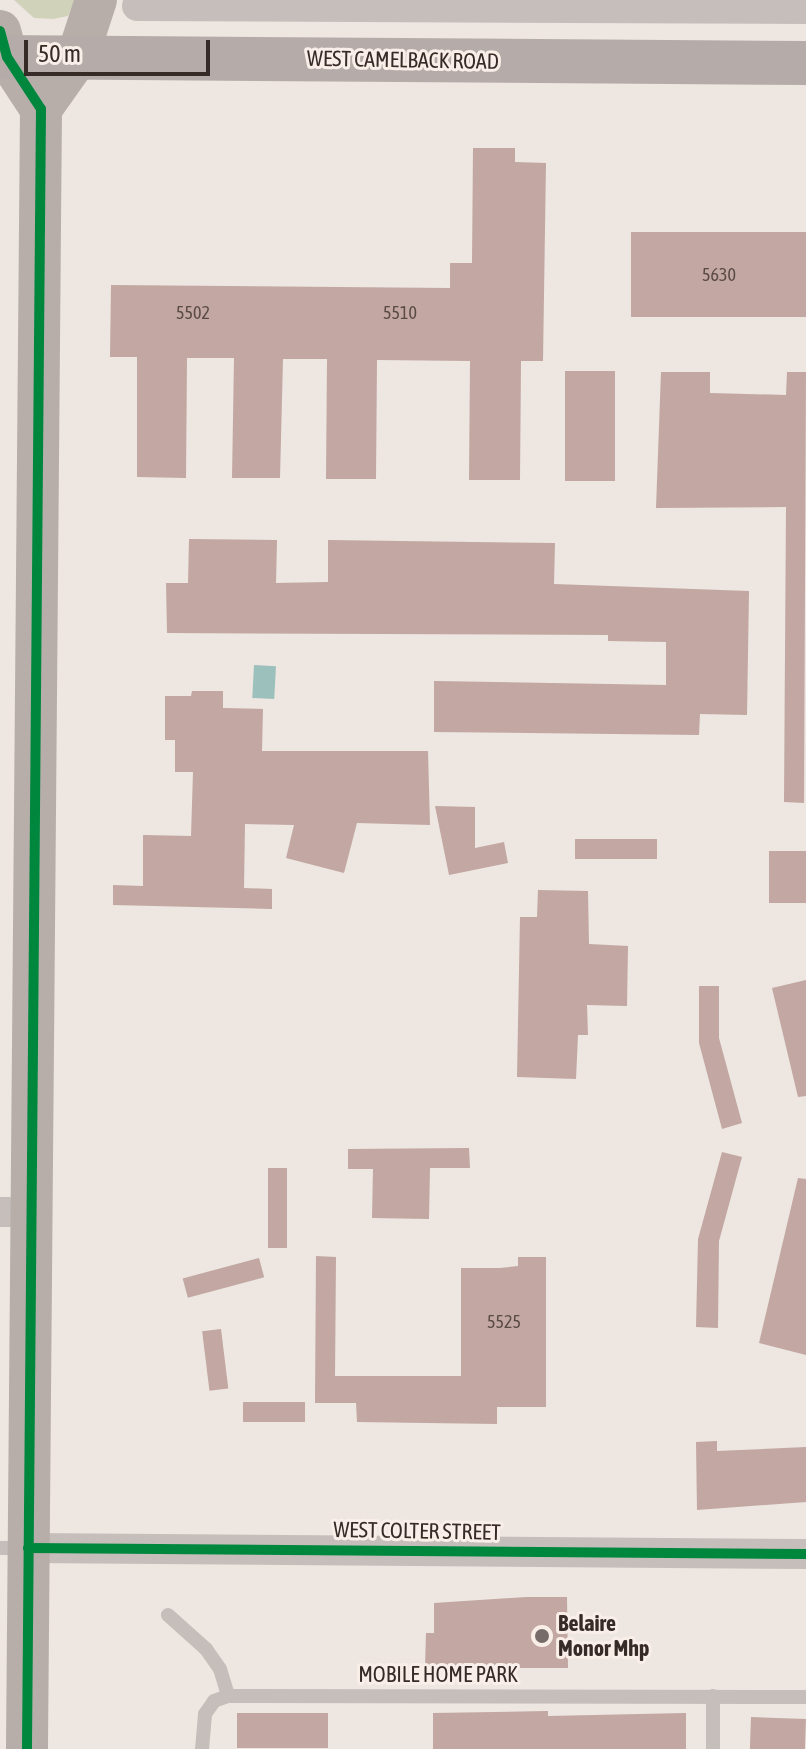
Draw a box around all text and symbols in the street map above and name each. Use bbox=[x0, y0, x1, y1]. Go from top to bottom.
scale bar bbox=[28, 24, 214, 74]
text: 50 m bbox=[38, 40, 81, 67]
street label: WEST CAMELBACK ROAD bbox=[307, 45, 499, 75]
house number: 5630 bbox=[702, 264, 736, 286]
house number: 5502 bbox=[176, 302, 210, 324]
house number: 5510 bbox=[383, 302, 417, 324]
house number: 5525 bbox=[487, 1311, 521, 1333]
street label: WEST COLTER STREET bbox=[333, 1516, 501, 1546]
place label: Belaire Monor Mhp bbox=[558, 1610, 649, 1662]
marker: Belaire Monor Mhp bbox=[533, 1627, 551, 1645]
street label: MOBILE HOME PARK bbox=[358, 1662, 518, 1688]

